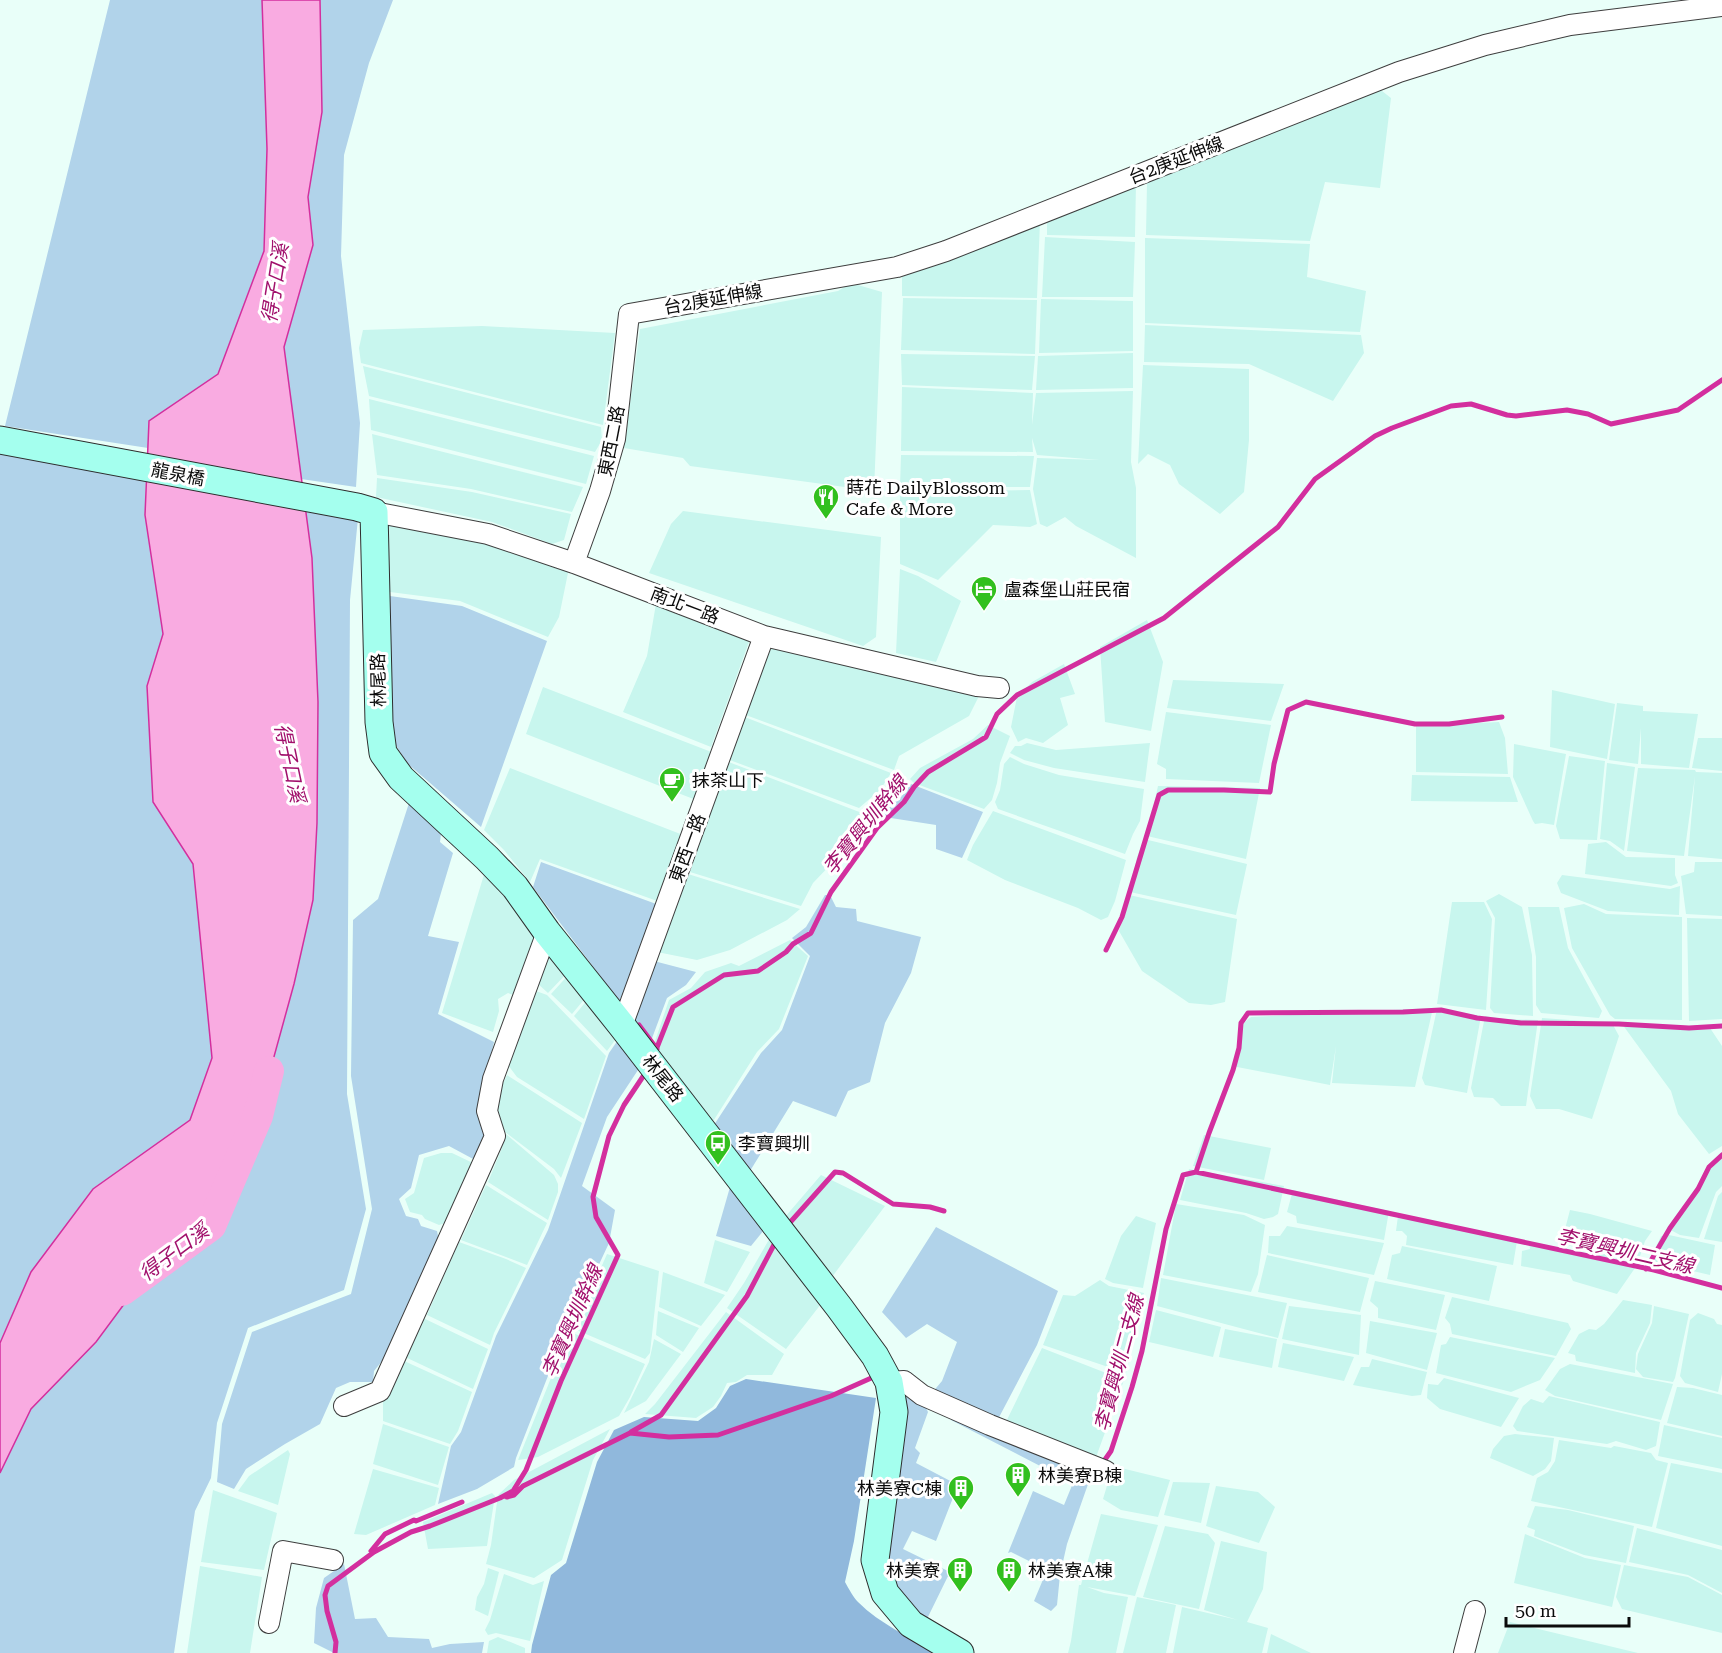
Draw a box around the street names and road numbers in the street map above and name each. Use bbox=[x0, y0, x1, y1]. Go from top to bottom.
street label: 台2庚延伸線 bbox=[1126, 132, 1226, 188]
street label: 台2庚延伸線 bbox=[662, 280, 764, 318]
street label: 東西二路 bbox=[594, 404, 628, 478]
street label: 龍泉橋 bbox=[149, 459, 207, 489]
street label: 南北一路 bbox=[648, 582, 722, 628]
street label: 林尾路 bbox=[367, 653, 389, 707]
street label: 東西一路 bbox=[665, 811, 709, 885]
street label: 林尾路 bbox=[638, 1050, 688, 1106]

